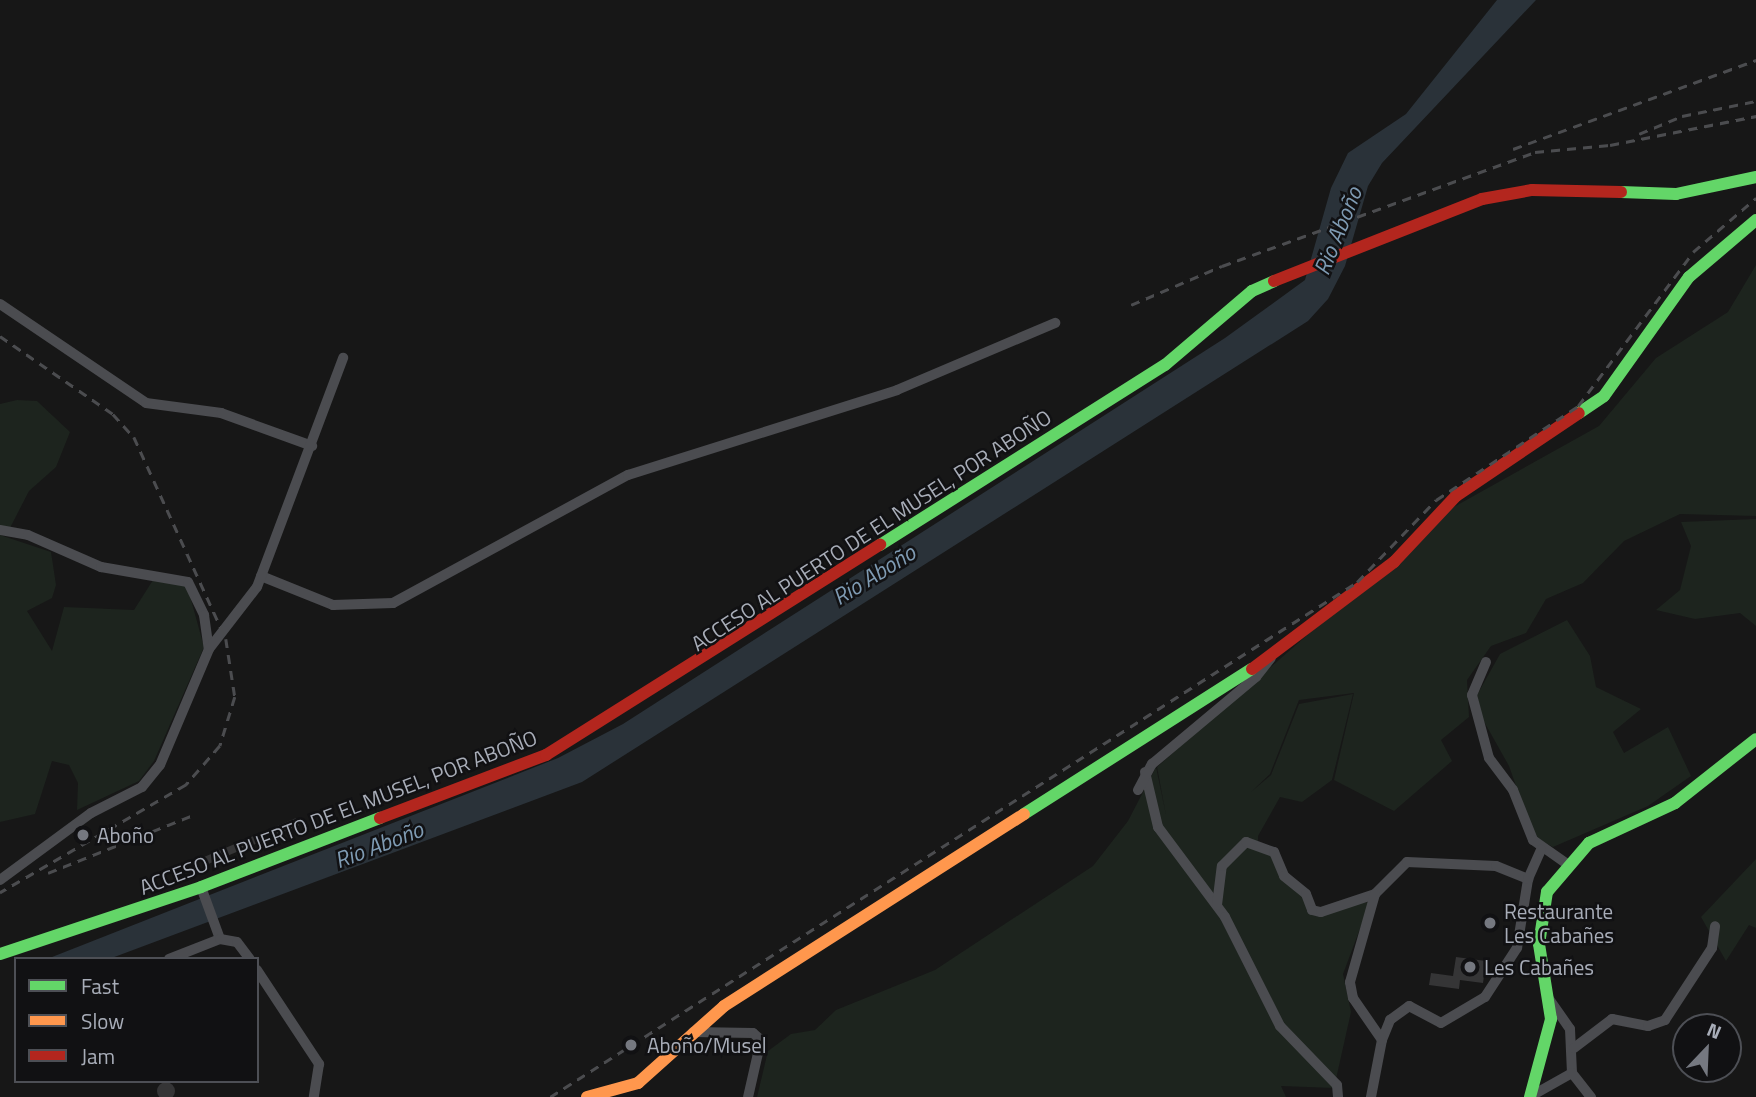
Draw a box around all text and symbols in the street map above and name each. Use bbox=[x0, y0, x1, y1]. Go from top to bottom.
water label: Rio Aboño bbox=[1308, 183, 1368, 279]
street label: ACCESO AL PUERTO DE EL MUSEL, POR ABOÑO bbox=[686, 404, 1056, 656]
water label: Rio Aboño bbox=[827, 539, 921, 611]
street label: ACCESO AL PUERTO DE EL MUSEL, POR ABOÑO bbox=[136, 724, 540, 900]
water label: Rio Aboño bbox=[331, 816, 427, 874]
place label: Aboño bbox=[97, 822, 154, 848]
marker: Aboño bbox=[75, 827, 91, 843]
place label: Restaurante Les Cabañes bbox=[1504, 898, 1614, 948]
marker: Restaurante Les Cabañes bbox=[1482, 915, 1498, 931]
place label: Les Cabañes bbox=[1484, 954, 1594, 980]
legend bbox=[14, 957, 259, 1083]
marker: Les Cabañes bbox=[1462, 959, 1478, 975]
text: Fast bbox=[81, 970, 119, 1002]
text: Slow bbox=[81, 1005, 124, 1037]
north arrow bbox=[1672, 1013, 1742, 1083]
text: N bbox=[1703, 1014, 1726, 1046]
place label: Aboño/Musel bbox=[647, 1032, 767, 1058]
marker: Aboño/Musel bbox=[621, 1035, 641, 1055]
text: Jam bbox=[81, 1040, 115, 1072]

